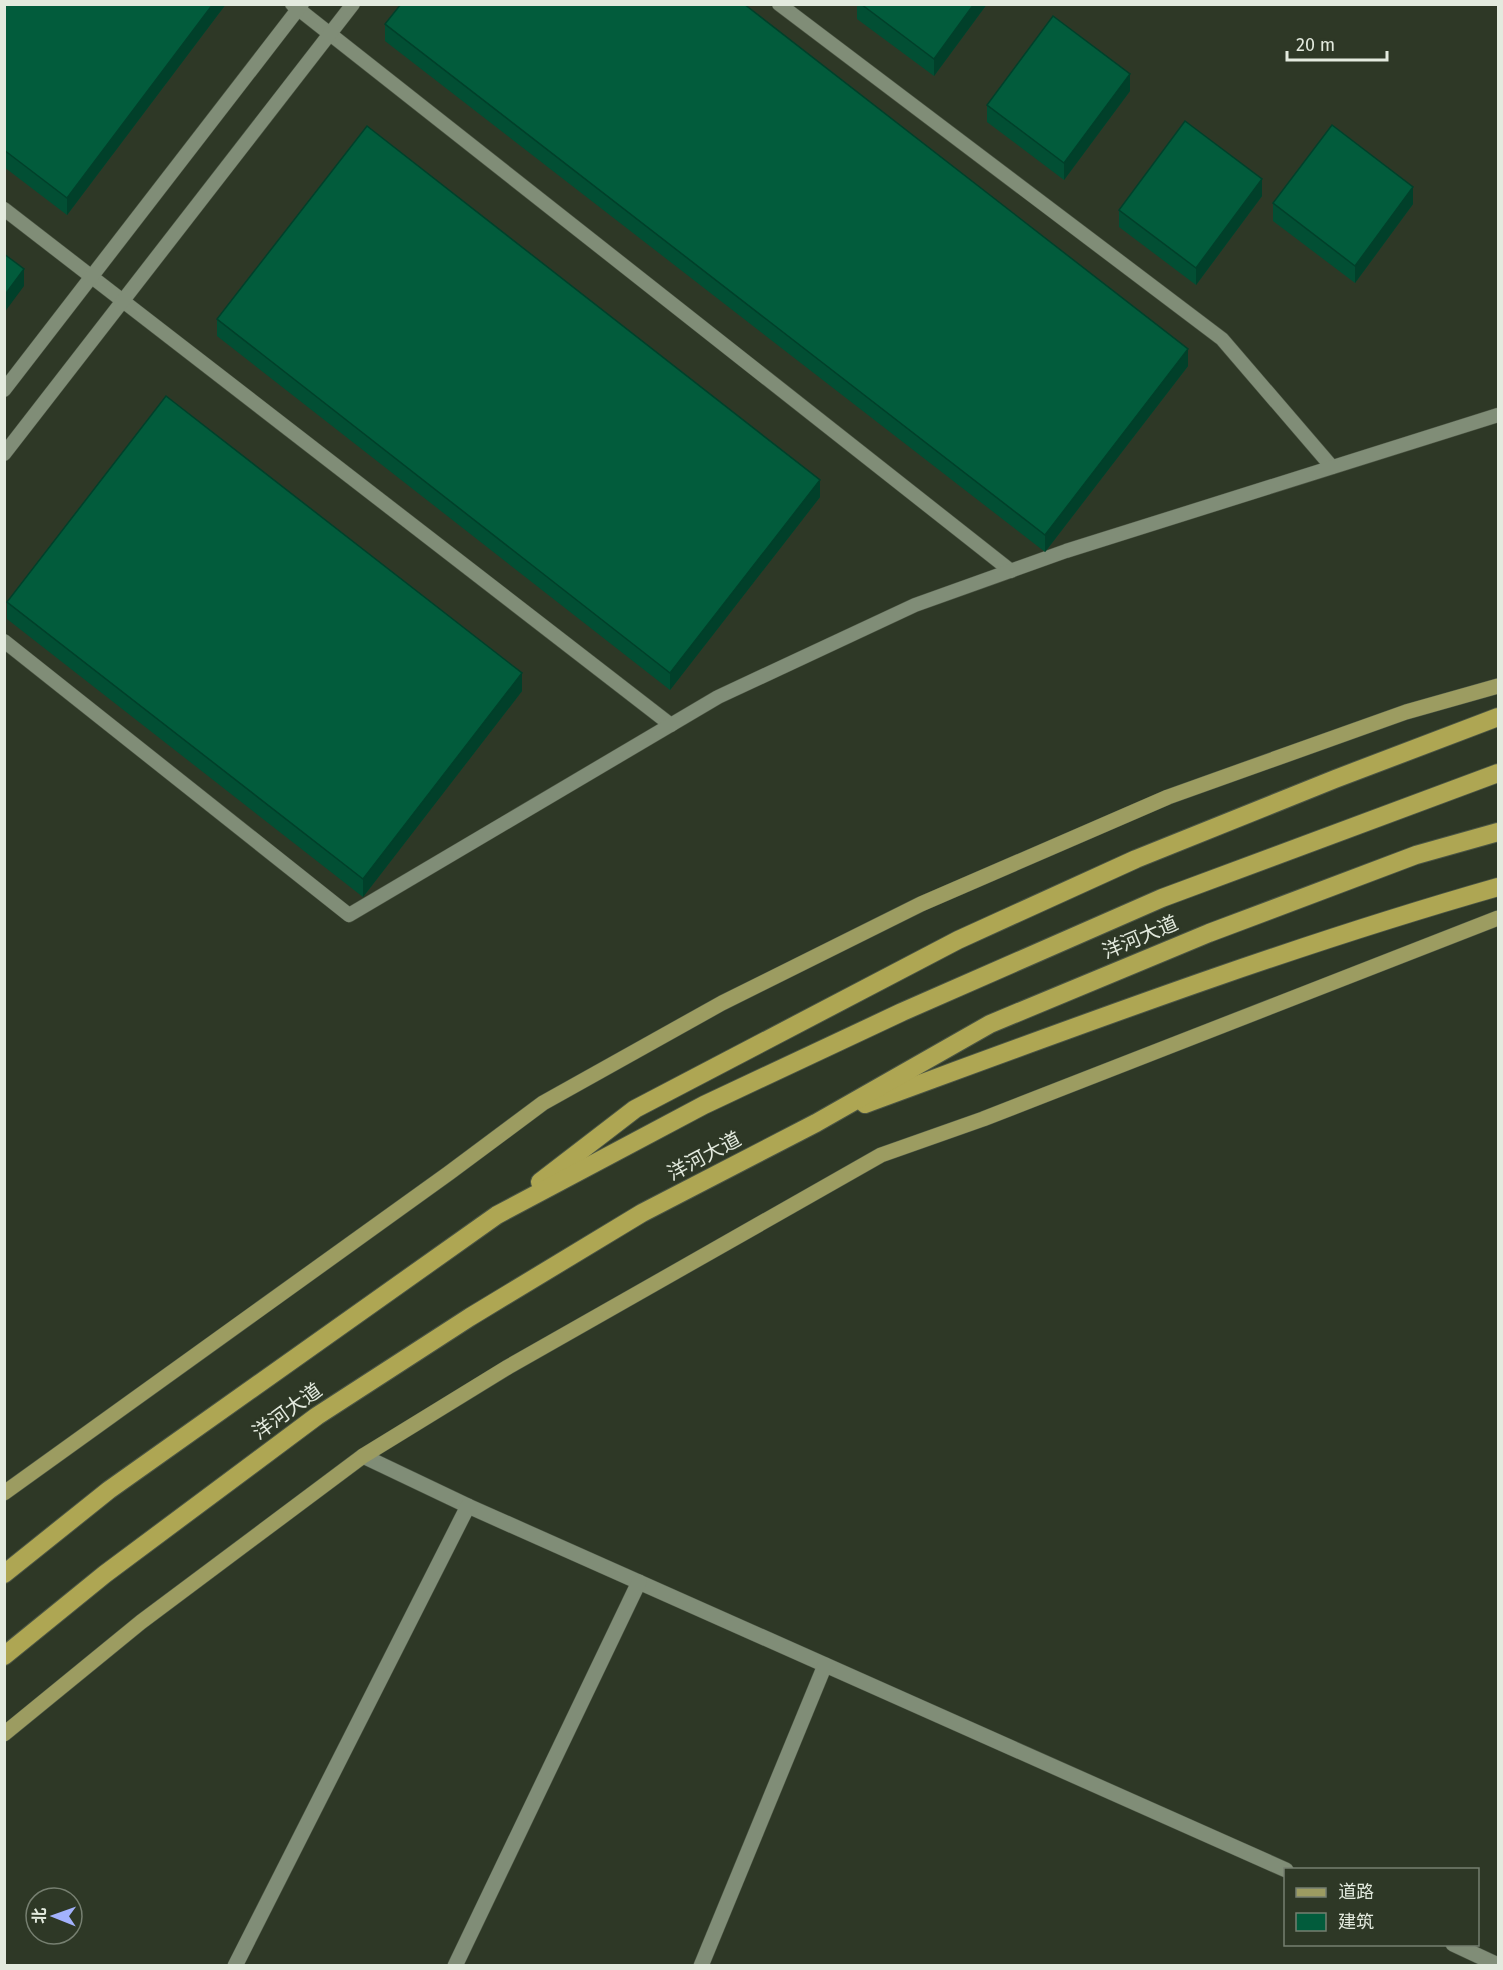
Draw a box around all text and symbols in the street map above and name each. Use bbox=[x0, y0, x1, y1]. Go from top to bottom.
scale bar bbox=[1287, 24, 1388, 62]
text: 20 m bbox=[1296, 34, 1335, 56]
street label: 洋河大道 bbox=[1098, 910, 1182, 964]
street label: 洋河大道 bbox=[663, 1127, 745, 1185]
street label: 洋河大道 bbox=[248, 1378, 326, 1444]
legend bbox=[1284, 1868, 1479, 1946]
text: 道路 bbox=[1338, 1881, 1374, 1903]
north arrow bbox=[24, 1886, 84, 1946]
text: 北 bbox=[30, 1908, 49, 1924]
text: 建筑 bbox=[1338, 1911, 1374, 1933]

